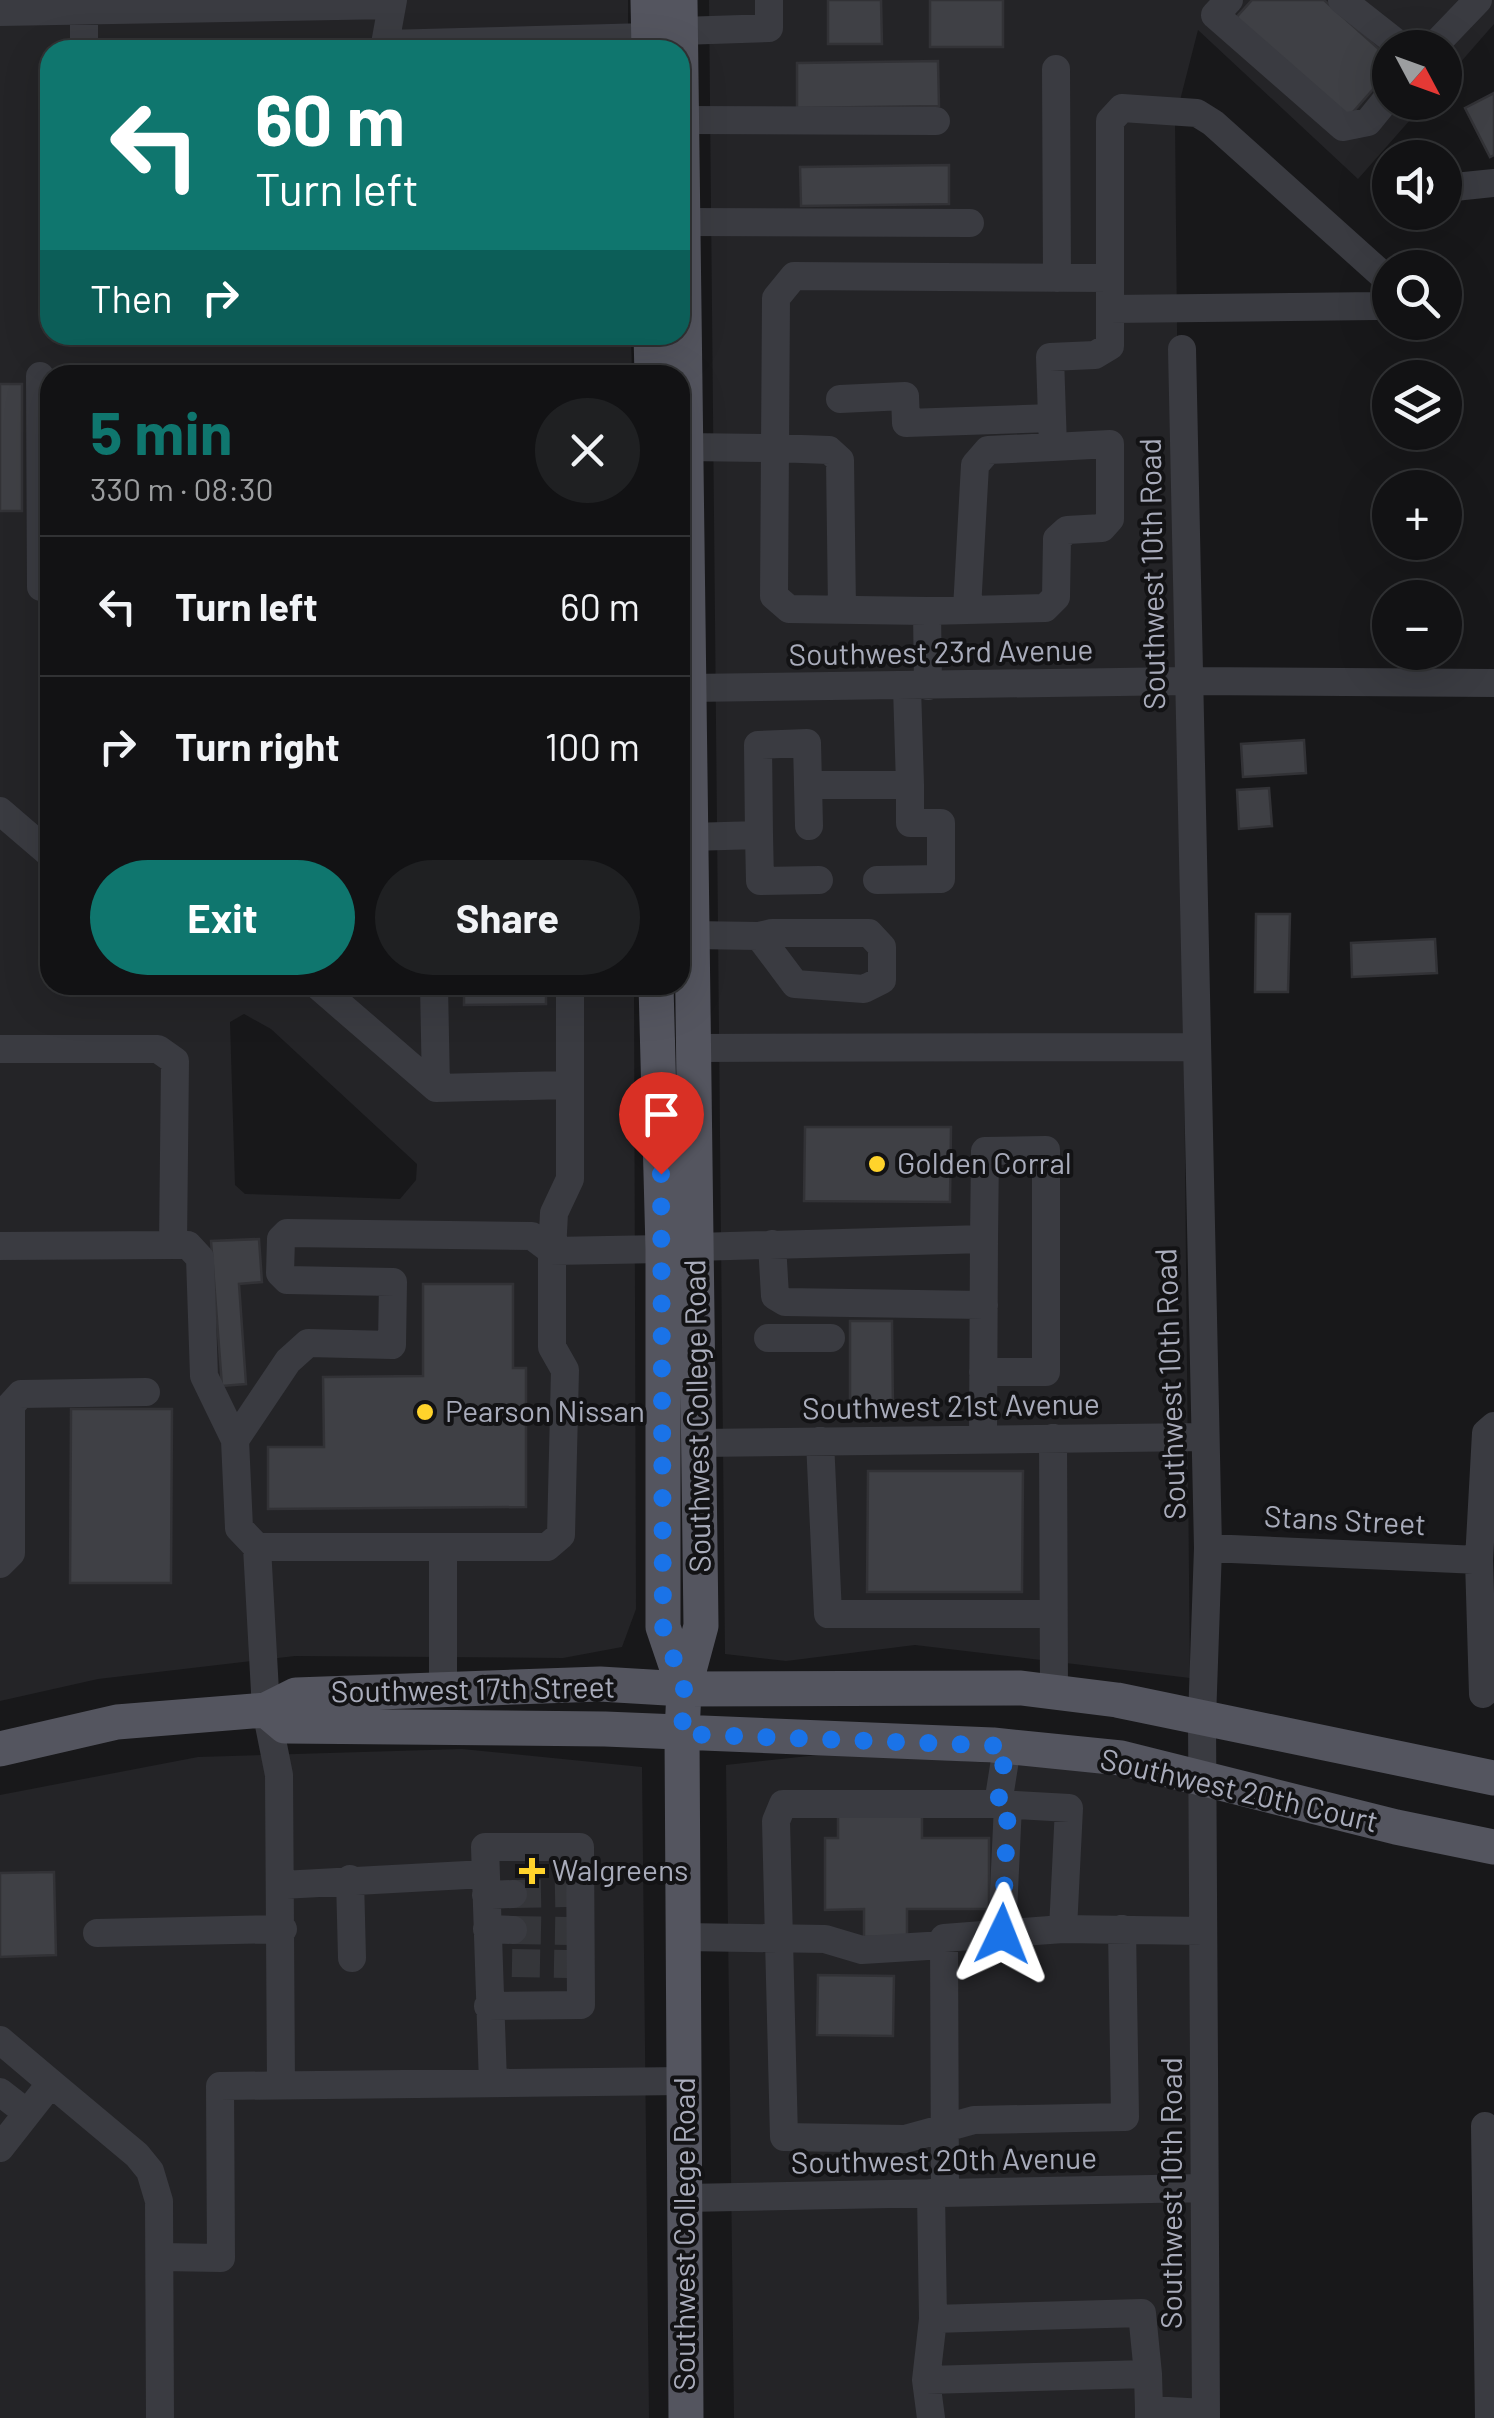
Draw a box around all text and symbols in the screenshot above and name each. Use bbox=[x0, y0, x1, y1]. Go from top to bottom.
north arrow bbox=[1372, 30, 1462, 120]
map controls bbox=[1372, 30, 1462, 670]
text: 60 m bbox=[255, 76, 405, 160]
icon: left bbox=[90, 80, 220, 210]
button: sound bbox=[1372, 140, 1462, 230]
text: Turn left bbox=[255, 161, 419, 215]
button: search bbox=[1372, 250, 1462, 340]
icon: right bbox=[193, 270, 248, 325]
text: Then bbox=[90, 275, 173, 321]
button: layers bbox=[1372, 360, 1462, 450]
text: 5 min bbox=[90, 395, 233, 467]
button: close bbox=[535, 398, 640, 503]
street label: Southwest 10th Road bbox=[1131, 438, 1171, 710]
text: 330 m · 08:30 bbox=[90, 469, 274, 507]
button: + bbox=[1372, 470, 1462, 560]
icon: left bbox=[90, 579, 145, 634]
button: − bbox=[1372, 580, 1462, 670]
text: Turn left bbox=[175, 583, 318, 629]
text: 60 m bbox=[560, 583, 640, 629]
street label: Southwest 23rd Avenue bbox=[788, 630, 1094, 672]
icon: right bbox=[90, 719, 145, 774]
text: Turn right bbox=[175, 723, 340, 769]
text: 100 m bbox=[545, 723, 640, 769]
button: Exit bbox=[90, 860, 355, 975]
button: Share bbox=[375, 860, 640, 975]
pin bbox=[619, 1072, 704, 1175]
icon: arrive bbox=[634, 1087, 689, 1142]
place label: Golden Corral bbox=[897, 1144, 1072, 1180]
marker: Golden Corral bbox=[866, 1153, 888, 1175]
street label: Southwest 10th Road bbox=[1146, 1248, 1192, 1521]
street label: Southwest College Road bbox=[675, 1259, 717, 1573]
street label: Southwest 21st Avenue bbox=[802, 1384, 1100, 1426]
place label: Pearson Nissan bbox=[445, 1392, 645, 1428]
marker: Pearson Nissan bbox=[414, 1401, 436, 1423]
street label: Stans Street bbox=[1263, 1497, 1427, 1541]
street label: Southwest 17th Street bbox=[330, 1668, 616, 1708]
street label: Southwest 20th Court bbox=[1097, 1740, 1382, 1839]
place label: Walgreens bbox=[552, 1851, 689, 1887]
marker: Walgreens bbox=[521, 1860, 543, 1882]
position arrow bbox=[950, 1882, 1054, 1986]
street label: Southwest 10th Road bbox=[1152, 2057, 1188, 2329]
street label: Southwest College Road bbox=[665, 2077, 701, 2391]
street label: Southwest 20th Avenue bbox=[790, 2138, 1097, 2180]

